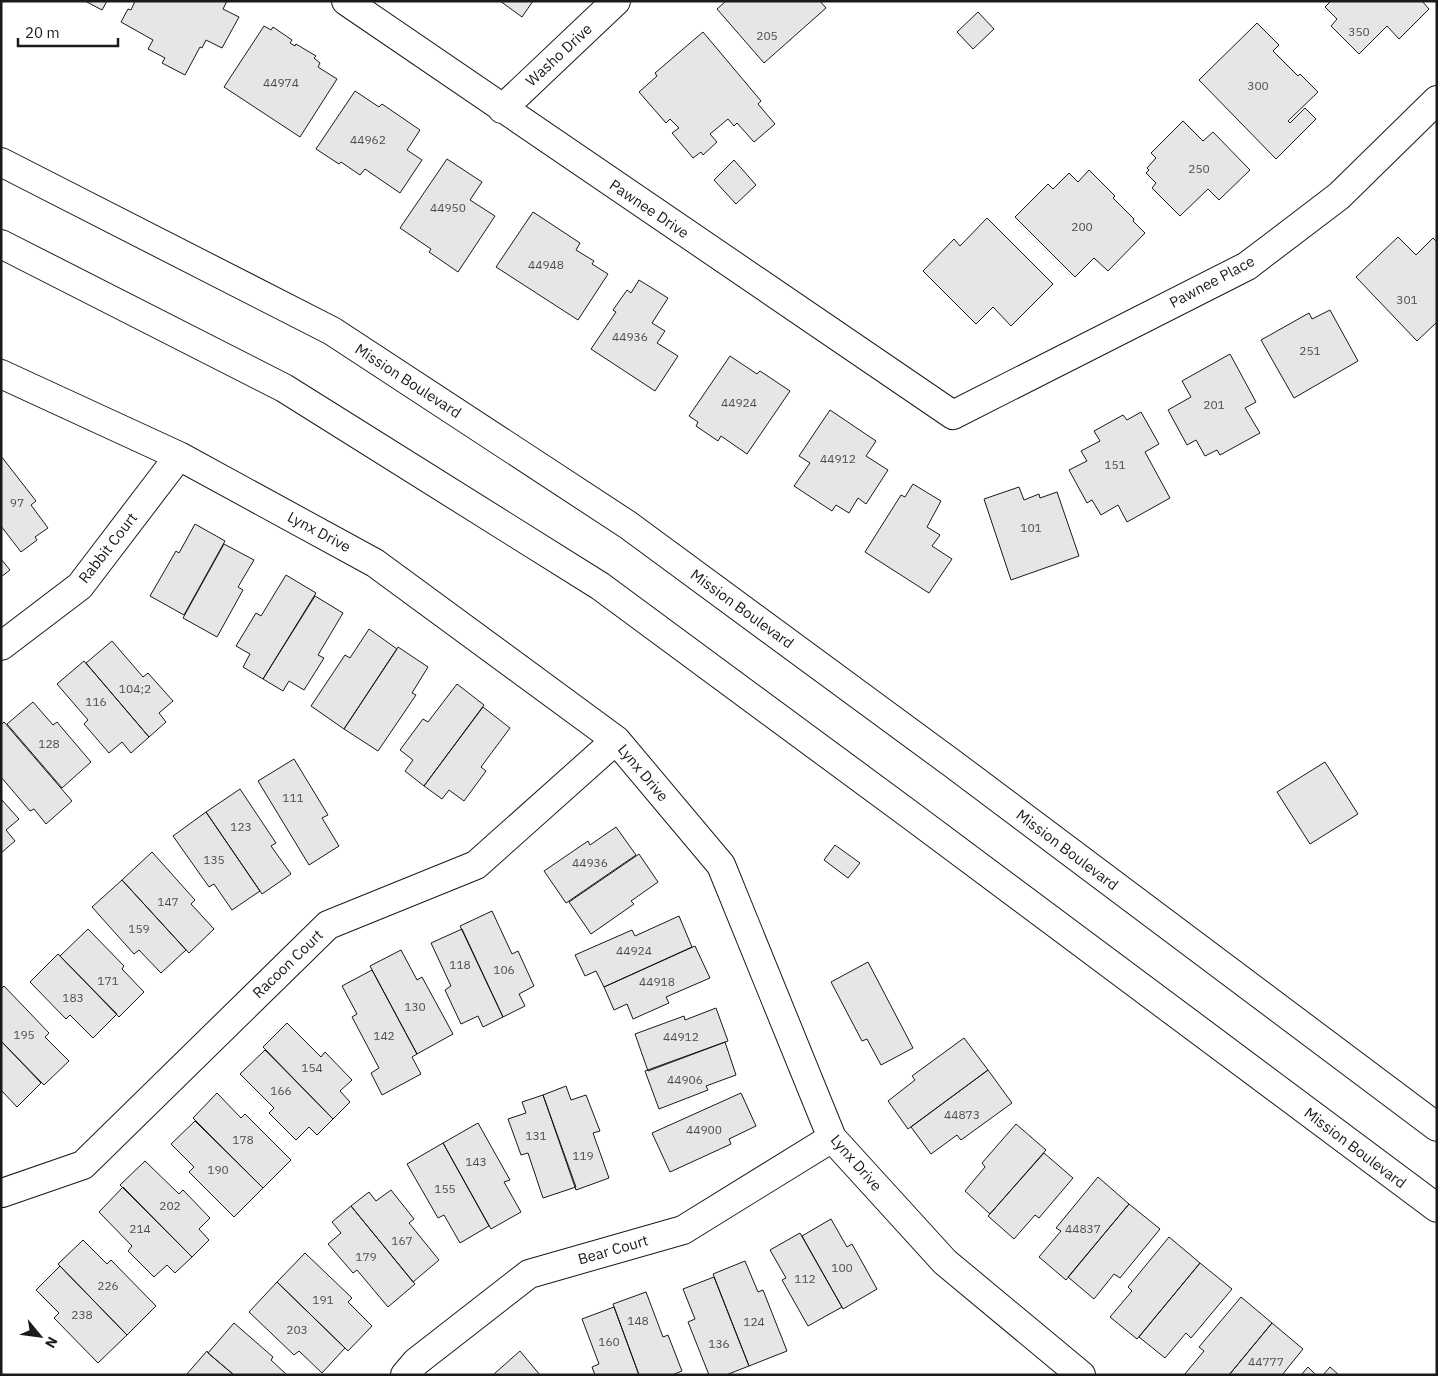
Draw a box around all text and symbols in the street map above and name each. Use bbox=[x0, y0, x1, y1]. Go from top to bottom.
scale bar bbox=[18, 15, 118, 47]
street label: Washo Drive bbox=[522, 19, 596, 90]
text: 20 m bbox=[25, 23, 60, 42]
house number: 350 bbox=[1348, 24, 1370, 39]
house number: 205 bbox=[756, 28, 778, 43]
house number: 44974 bbox=[263, 75, 299, 90]
house number: 300 bbox=[1247, 78, 1269, 93]
house number: 44962 bbox=[350, 132, 386, 147]
house number: 250 bbox=[1188, 161, 1210, 176]
street label: Pawnee Drive bbox=[606, 175, 693, 242]
house number: 44950 bbox=[430, 200, 466, 215]
house number: 200 bbox=[1071, 219, 1093, 234]
street label: Pawnee Place bbox=[1166, 251, 1258, 312]
house number: 44948 bbox=[528, 257, 564, 272]
house number: 301 bbox=[1396, 292, 1418, 307]
house number: 44936 bbox=[612, 329, 648, 344]
street label: Mission Boulevard bbox=[352, 339, 465, 422]
house number: 251 bbox=[1299, 343, 1321, 358]
house number: 44924 bbox=[721, 395, 757, 410]
house number: 201 bbox=[1203, 397, 1225, 412]
house number: 44912 bbox=[820, 451, 856, 466]
house number: 151 bbox=[1104, 457, 1126, 472]
house number: 97 bbox=[10, 495, 24, 510]
street label: Lynx Drive bbox=[284, 507, 354, 556]
street label: Rabbit Court bbox=[74, 509, 141, 587]
house number: 101 bbox=[1020, 520, 1042, 535]
street label: Mission Boulevard bbox=[687, 565, 798, 652]
house number: 104;2 bbox=[119, 681, 151, 696]
house number: 116 bbox=[85, 694, 107, 709]
house number: 128 bbox=[38, 736, 60, 751]
street label: Lynx Drive bbox=[614, 740, 673, 805]
house number: 111 bbox=[282, 790, 304, 805]
street label: Mission Boulevard bbox=[1012, 805, 1122, 894]
house number: 123 bbox=[230, 819, 252, 834]
house number: 135 bbox=[203, 852, 225, 867]
house number: 44936 bbox=[572, 855, 608, 870]
house number: 147 bbox=[157, 894, 179, 909]
house number: 159 bbox=[128, 921, 150, 936]
street label: Racoon Court bbox=[248, 925, 327, 1002]
house number: 44924 bbox=[616, 943, 652, 958]
house number: 118 bbox=[449, 957, 471, 972]
house number: 106 bbox=[493, 962, 515, 977]
house number: 171 bbox=[97, 973, 119, 988]
house number: 44918 bbox=[639, 974, 675, 989]
house number: 183 bbox=[62, 990, 84, 1005]
house number: 130 bbox=[404, 999, 426, 1014]
house number: 195 bbox=[13, 1027, 35, 1042]
house number: 142 bbox=[373, 1028, 395, 1043]
house number: 44912 bbox=[663, 1029, 699, 1044]
house number: 154 bbox=[301, 1060, 323, 1075]
house number: 44906 bbox=[667, 1072, 703, 1087]
house number: 166 bbox=[270, 1083, 292, 1098]
street label: Mission Boulevard bbox=[1300, 1103, 1410, 1192]
house number: 44873 bbox=[944, 1107, 980, 1122]
house number: 44900 bbox=[686, 1122, 722, 1137]
house number: 131 bbox=[525, 1128, 547, 1143]
street label: Lynx Drive bbox=[827, 1130, 886, 1195]
house number: 178 bbox=[232, 1132, 254, 1147]
house number: 119 bbox=[572, 1148, 594, 1163]
house number: 143 bbox=[465, 1154, 487, 1169]
house number: 190 bbox=[207, 1162, 229, 1177]
house number: 155 bbox=[434, 1181, 456, 1196]
house number: 202 bbox=[159, 1198, 181, 1213]
house number: 214 bbox=[129, 1221, 151, 1236]
house number: 44837 bbox=[1065, 1221, 1101, 1236]
street label: Bear Court bbox=[576, 1230, 650, 1269]
house number: 167 bbox=[391, 1233, 413, 1248]
house number: 179 bbox=[355, 1249, 377, 1264]
house number: 100 bbox=[831, 1260, 853, 1275]
house number: 112 bbox=[794, 1271, 816, 1286]
house number: 226 bbox=[97, 1278, 119, 1293]
house number: 191 bbox=[312, 1292, 334, 1307]
house number: 238 bbox=[71, 1307, 93, 1322]
north arrow bbox=[15, 1311, 65, 1361]
house number: 148 bbox=[627, 1313, 649, 1328]
house number: 124 bbox=[743, 1314, 765, 1329]
house number: 203 bbox=[286, 1322, 308, 1337]
text: N bbox=[41, 1334, 62, 1351]
house number: 160 bbox=[598, 1334, 620, 1349]
house number: 136 bbox=[708, 1336, 730, 1351]
house number: 44777 bbox=[1248, 1354, 1284, 1369]

